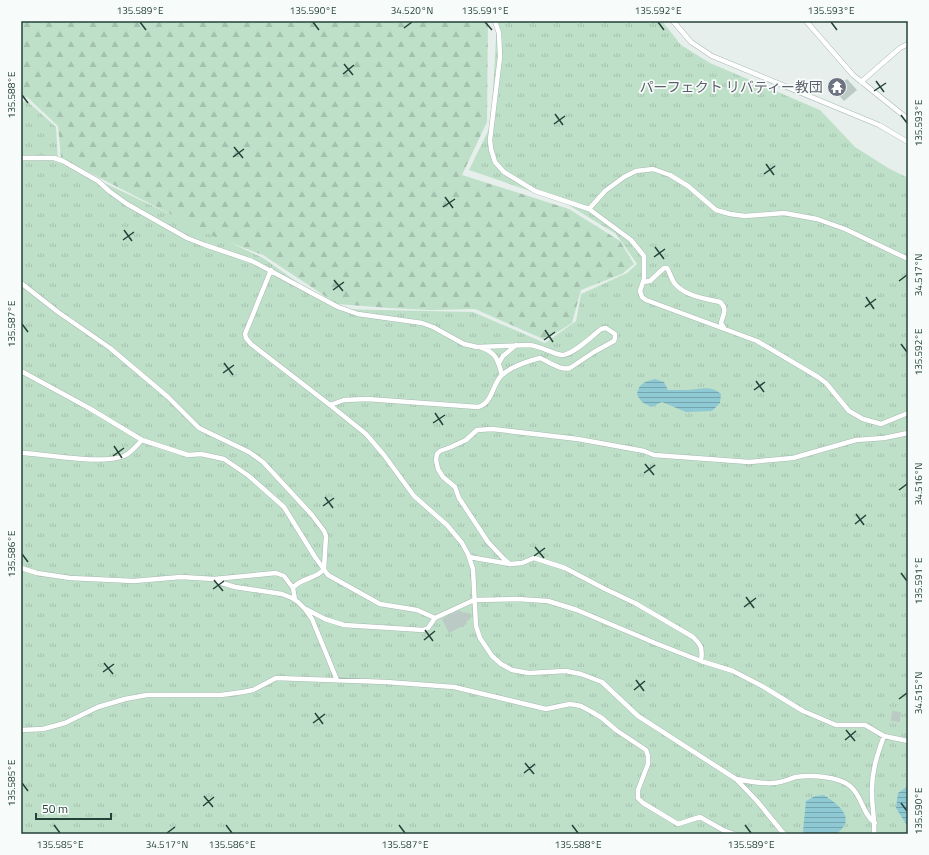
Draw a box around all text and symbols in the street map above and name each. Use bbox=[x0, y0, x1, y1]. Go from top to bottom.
text: 135.589°E bbox=[117, 3, 164, 18]
text: 135.590°E bbox=[290, 3, 337, 18]
text: 34.520°N bbox=[391, 3, 433, 18]
text: 135.591°E bbox=[462, 3, 509, 18]
text: 135.592°E bbox=[635, 3, 682, 18]
text: 135.593°E bbox=[808, 3, 855, 18]
text: 135.588°E bbox=[4, 71, 19, 118]
place label: パーフェクト リバティー教団 bbox=[640, 76, 823, 97]
temple icon: パーフェクト リバティー教団 bbox=[826, 76, 848, 98]
text: 135.593°E bbox=[911, 99, 926, 146]
text: 34.517°N bbox=[911, 254, 926, 296]
text: 135.587°E bbox=[4, 300, 19, 347]
text: 135.592°E bbox=[911, 328, 926, 375]
text: 34.516°N bbox=[911, 463, 926, 505]
text: 135.586°E bbox=[4, 530, 19, 577]
text: 135.591°E bbox=[911, 557, 926, 604]
text: 34.515°N bbox=[911, 672, 926, 714]
text: 135.585°E bbox=[4, 759, 19, 806]
text: 135.590°E bbox=[911, 787, 926, 834]
scale bar bbox=[36, 795, 111, 821]
text: 50 m bbox=[42, 799, 68, 818]
text: 135.585°E bbox=[37, 837, 84, 852]
text: 34.517°N bbox=[146, 837, 188, 852]
text: 135.586°E bbox=[209, 837, 256, 852]
text: 135.587°E bbox=[382, 837, 429, 852]
text: 135.588°E bbox=[555, 837, 602, 852]
text: 135.589°E bbox=[728, 837, 775, 852]

